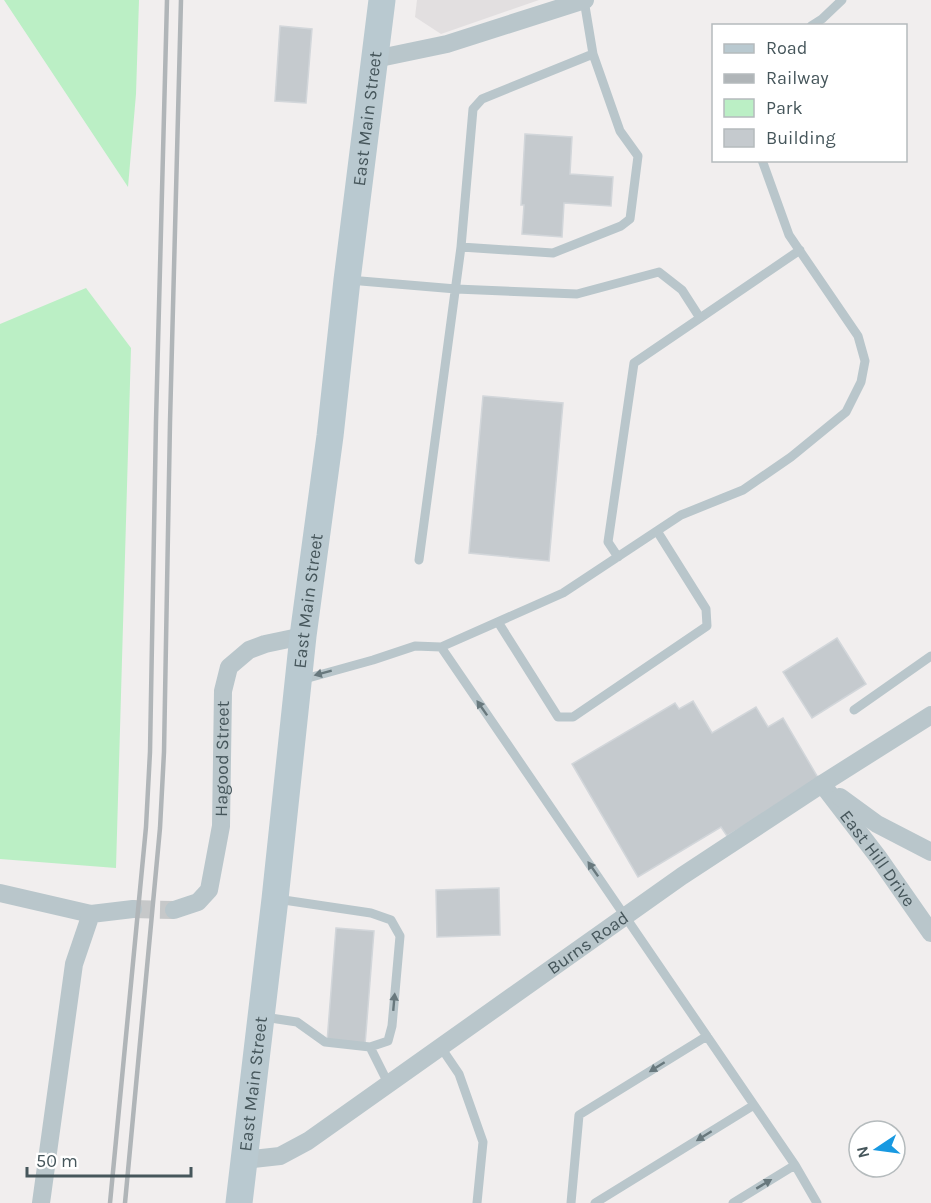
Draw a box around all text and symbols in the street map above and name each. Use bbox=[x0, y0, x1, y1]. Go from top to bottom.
legend bbox=[712, 24, 907, 162]
text: Road bbox=[766, 37, 807, 59]
street label: East Main Street bbox=[348, 50, 387, 187]
text: Railway bbox=[766, 67, 829, 89]
text: Park bbox=[766, 97, 803, 119]
text: Building bbox=[766, 127, 836, 149]
street label: East Main Street bbox=[289, 532, 328, 669]
one-way arrow bbox=[314, 669, 332, 679]
street label: Hagood Street bbox=[210, 700, 234, 817]
one-way arrow bbox=[477, 700, 488, 716]
street label: East Hill Drive bbox=[835, 806, 920, 911]
one-way arrow bbox=[587, 861, 599, 877]
street label: Burns Road bbox=[543, 906, 633, 979]
one-way arrow bbox=[389, 993, 399, 1012]
street label: East Main Street bbox=[234, 1015, 272, 1153]
one-way arrow bbox=[649, 1061, 665, 1072]
north arrow bbox=[847, 1119, 907, 1179]
one-way arrow bbox=[696, 1130, 712, 1141]
scale bar bbox=[27, 1140, 190, 1178]
text: N bbox=[852, 1145, 873, 1160]
text: 50 m bbox=[36, 1150, 78, 1172]
one-way arrow bbox=[756, 1179, 772, 1190]

